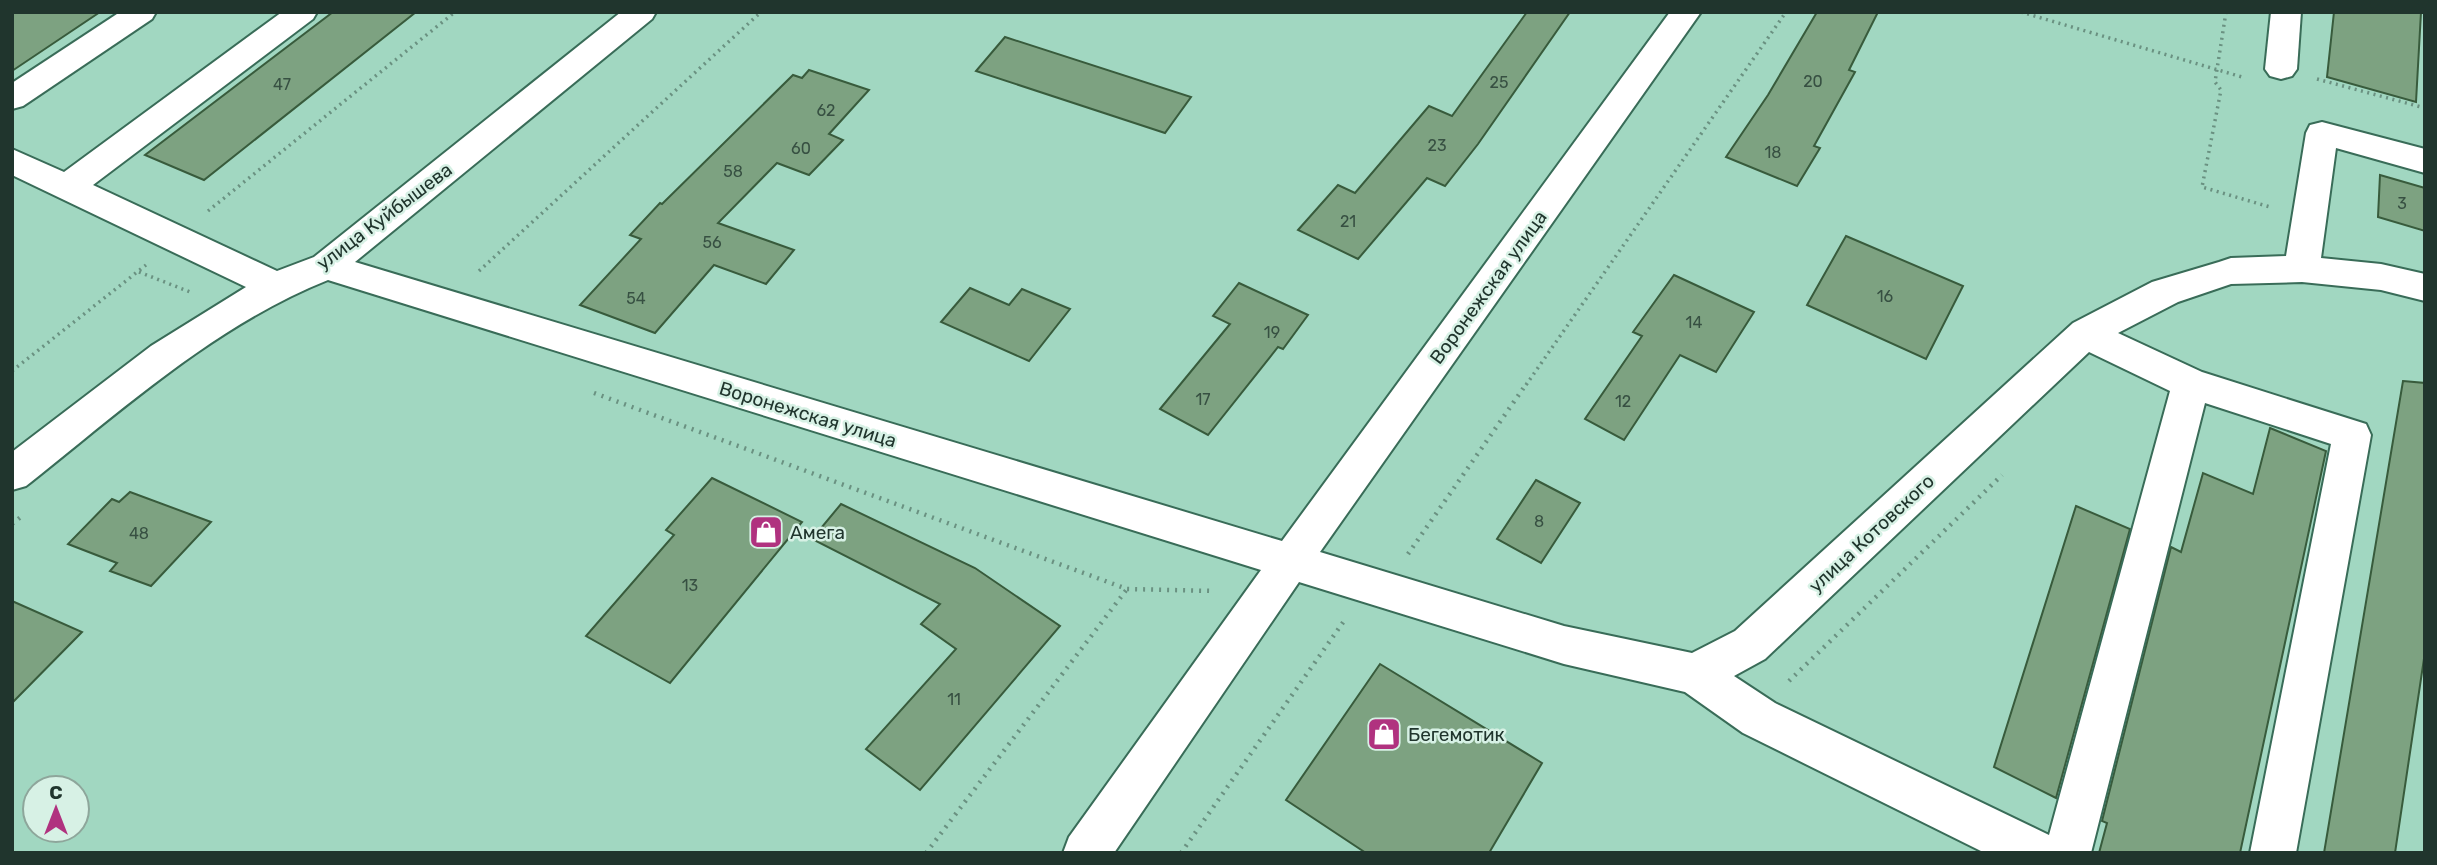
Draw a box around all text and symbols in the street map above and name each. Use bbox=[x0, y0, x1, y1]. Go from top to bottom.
house number: 20 bbox=[1803, 72, 1823, 91]
house number: 25 bbox=[1490, 73, 1508, 92]
house number: 47 bbox=[273, 75, 291, 94]
house number: 62 bbox=[816, 101, 836, 120]
house number: 23 bbox=[1427, 136, 1447, 155]
house number: 60 bbox=[791, 139, 811, 158]
house number: 18 bbox=[1764, 143, 1782, 162]
street label: улица Куйбышева bbox=[312, 158, 457, 275]
house number: 58 bbox=[723, 162, 743, 181]
house number: 3 bbox=[2397, 194, 2407, 213]
street label: Воронежская улица bbox=[1425, 206, 1552, 369]
house number: 21 bbox=[1340, 212, 1356, 231]
house number: 56 bbox=[702, 233, 722, 252]
house number: 16 bbox=[1877, 287, 1894, 306]
house number: 54 bbox=[626, 289, 646, 308]
house number: 14 bbox=[1686, 313, 1702, 332]
house number: 19 bbox=[1264, 323, 1280, 342]
street label: Воронежская улица bbox=[716, 377, 899, 452]
house number: 17 bbox=[1195, 390, 1211, 409]
house number: 12 bbox=[1615, 392, 1631, 411]
street label: улица Котовского bbox=[1804, 469, 1939, 597]
house number: 8 bbox=[1534, 512, 1544, 531]
shop icon: Амега bbox=[747, 513, 785, 551]
place label: Амега bbox=[790, 521, 845, 544]
house number: 48 bbox=[129, 524, 149, 543]
house number: 13 bbox=[682, 576, 698, 595]
house number: 11 bbox=[947, 690, 961, 709]
shop icon: Бегемотик bbox=[1365, 715, 1403, 753]
place label: Бегемотик bbox=[1408, 723, 1505, 746]
north arrow bbox=[21, 774, 91, 844]
text: С bbox=[49, 781, 63, 804]

